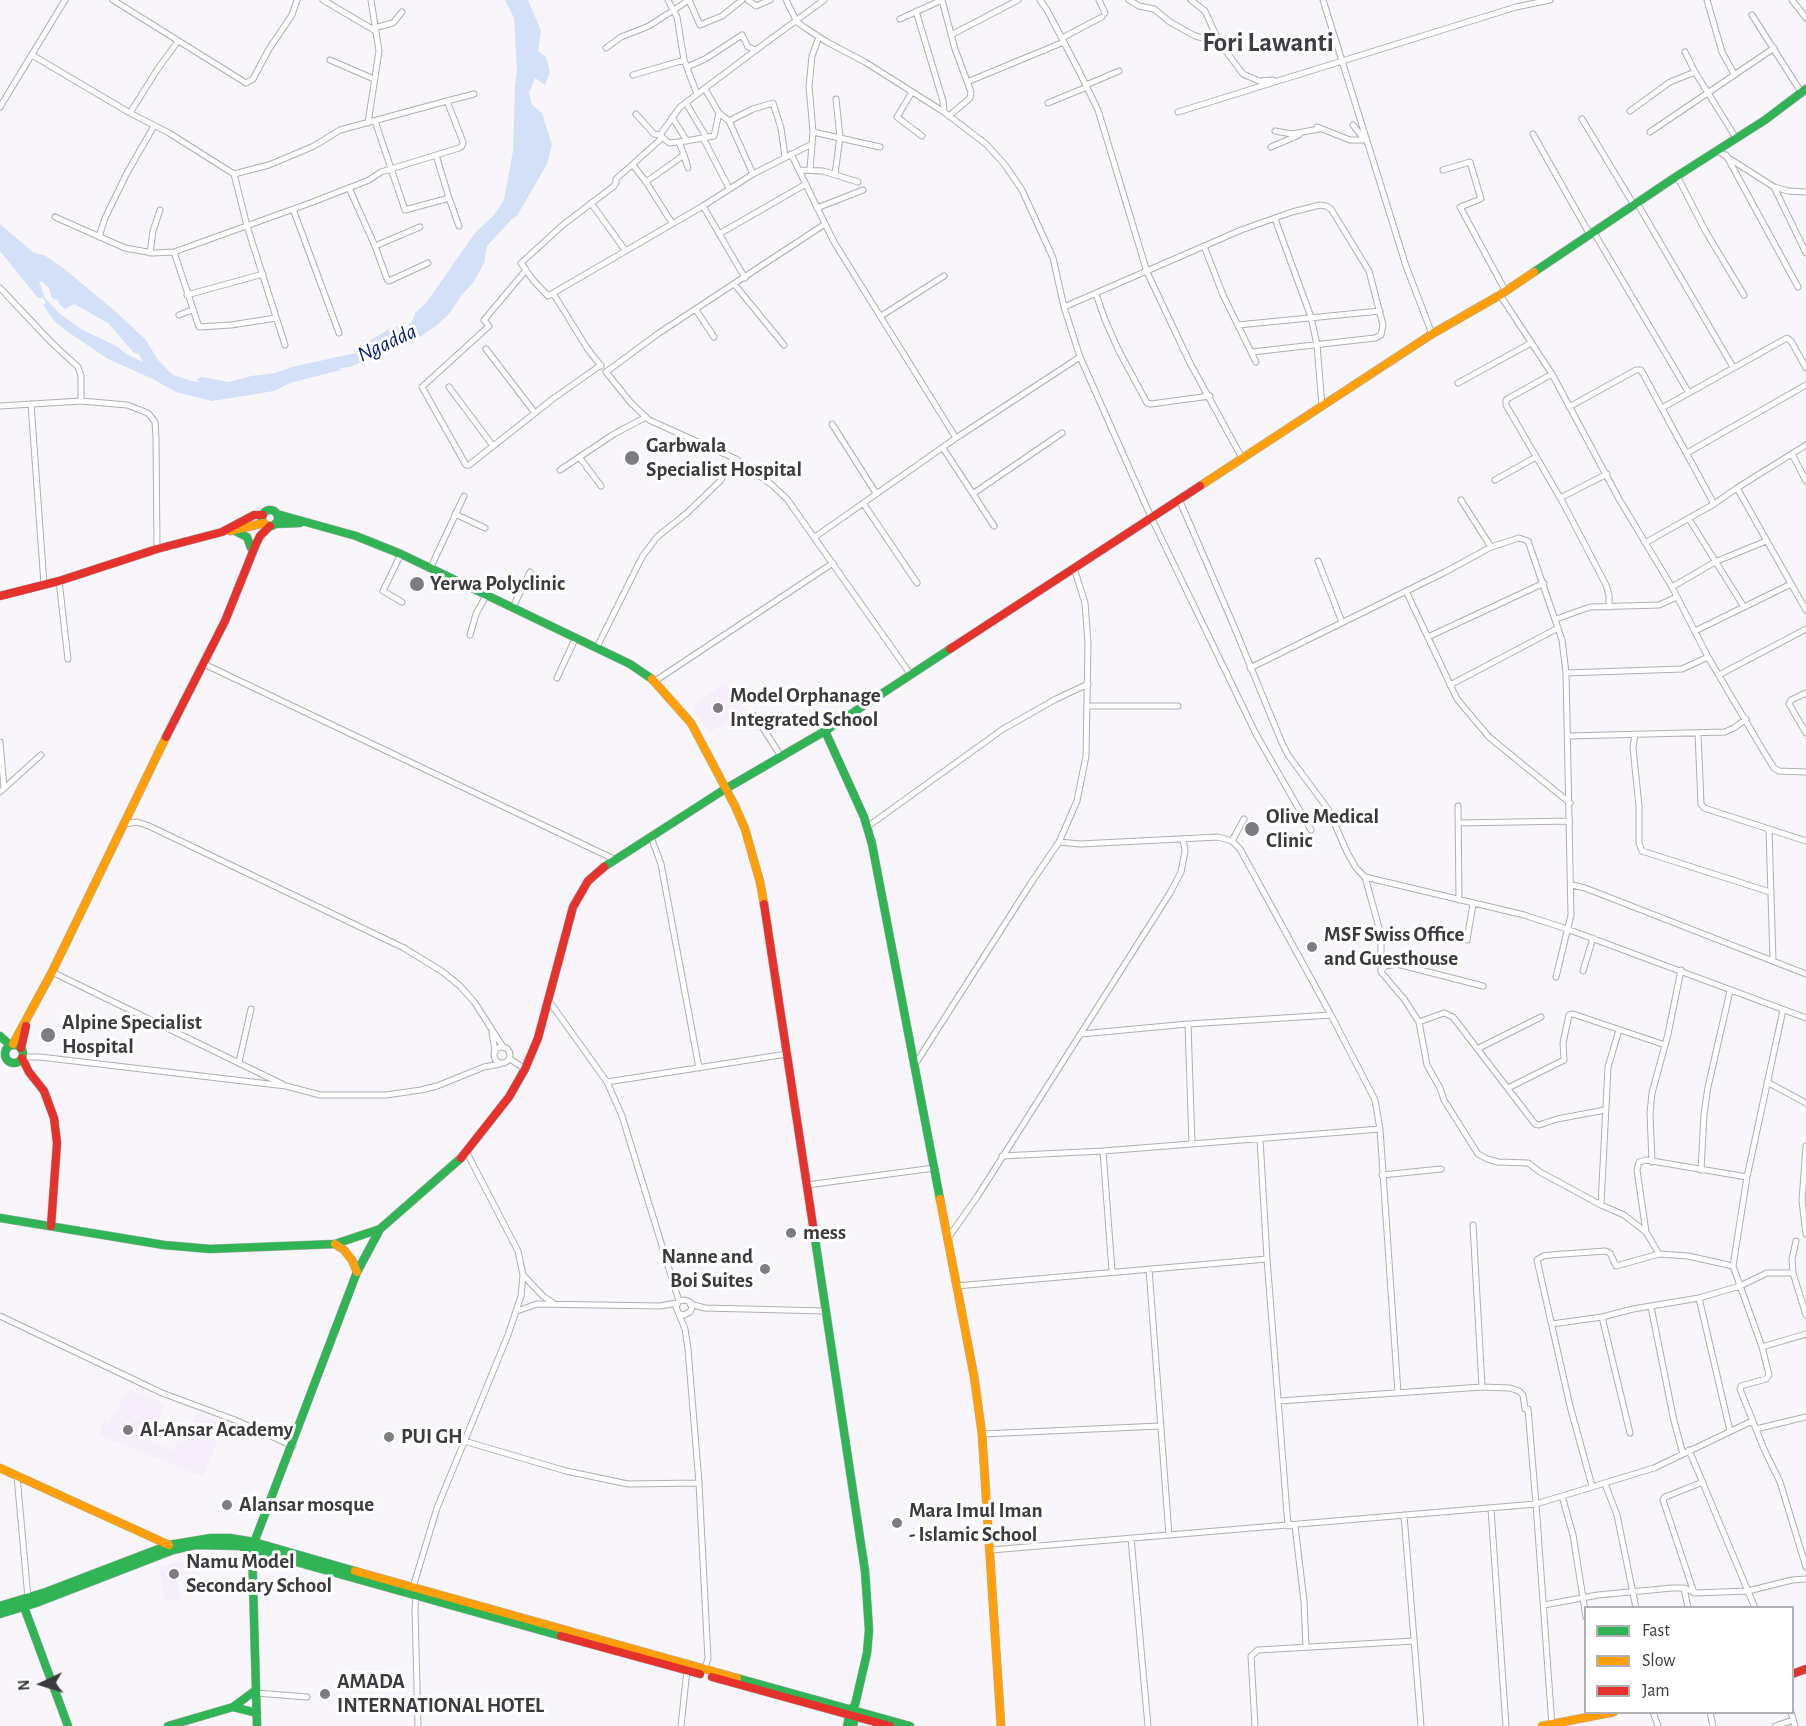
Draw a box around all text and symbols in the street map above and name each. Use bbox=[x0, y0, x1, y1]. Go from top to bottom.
district label: Fori Lawanti bbox=[1202, 27, 1334, 59]
water label: Ngadda bbox=[353, 318, 421, 368]
place label: Garbwala Specialist Hospital bbox=[646, 433, 802, 483]
marker: Garbwala Specialist Hospital bbox=[623, 449, 641, 467]
place label: Yerwa Polyclinic bbox=[430, 571, 565, 597]
marker: Yerwa Polyclinic bbox=[408, 575, 426, 593]
place label: Model Orphanage Integrated School bbox=[730, 683, 881, 733]
marker: Model Orphanage Integrated School bbox=[711, 701, 725, 715]
place label: Olive Medical Clinic bbox=[1266, 804, 1379, 854]
marker: Olive Medical Clinic bbox=[1243, 820, 1261, 838]
place label: MSF Swiss Office and Guesthouse bbox=[1324, 922, 1464, 972]
marker: MSF Swiss Office and Guesthouse bbox=[1305, 940, 1319, 954]
place label: Alpine Specialist Hospital bbox=[62, 1010, 202, 1060]
marker: Alpine Specialist Hospital bbox=[39, 1026, 57, 1044]
place label: mess bbox=[803, 1220, 846, 1246]
marker: mess bbox=[784, 1226, 798, 1240]
place label: Nanne and Boi Suites bbox=[661, 1244, 753, 1294]
marker: Nanne and Boi Suites bbox=[758, 1262, 772, 1276]
place label: Al-Ansar Academy bbox=[140, 1417, 293, 1443]
marker: Al-Ansar Academy bbox=[121, 1423, 135, 1437]
place label: PUI GH bbox=[401, 1424, 463, 1450]
marker: PUI GH bbox=[382, 1430, 396, 1444]
place label: Alansar mosque bbox=[239, 1492, 374, 1518]
marker: Alansar mosque bbox=[220, 1498, 234, 1512]
place label: Mara Imul Iman - Islamic School bbox=[909, 1498, 1043, 1548]
marker: Mara Imul Iman - Islamic School bbox=[890, 1516, 904, 1530]
place label: Namu Model Secondary School bbox=[186, 1549, 332, 1599]
marker: Namu Model Secondary School bbox=[167, 1567, 181, 1581]
legend bbox=[1584, 1606, 1794, 1714]
text: Fast bbox=[1642, 1622, 1670, 1640]
text: Slow bbox=[1642, 1652, 1675, 1670]
north arrow bbox=[12, 1654, 72, 1714]
place label: AMADA INTERNATIONAL HOTEL bbox=[337, 1669, 544, 1719]
text: N bbox=[16, 1679, 32, 1691]
text: Jam bbox=[1642, 1682, 1670, 1700]
marker: AMADA INTERNATIONAL HOTEL bbox=[318, 1687, 332, 1701]

